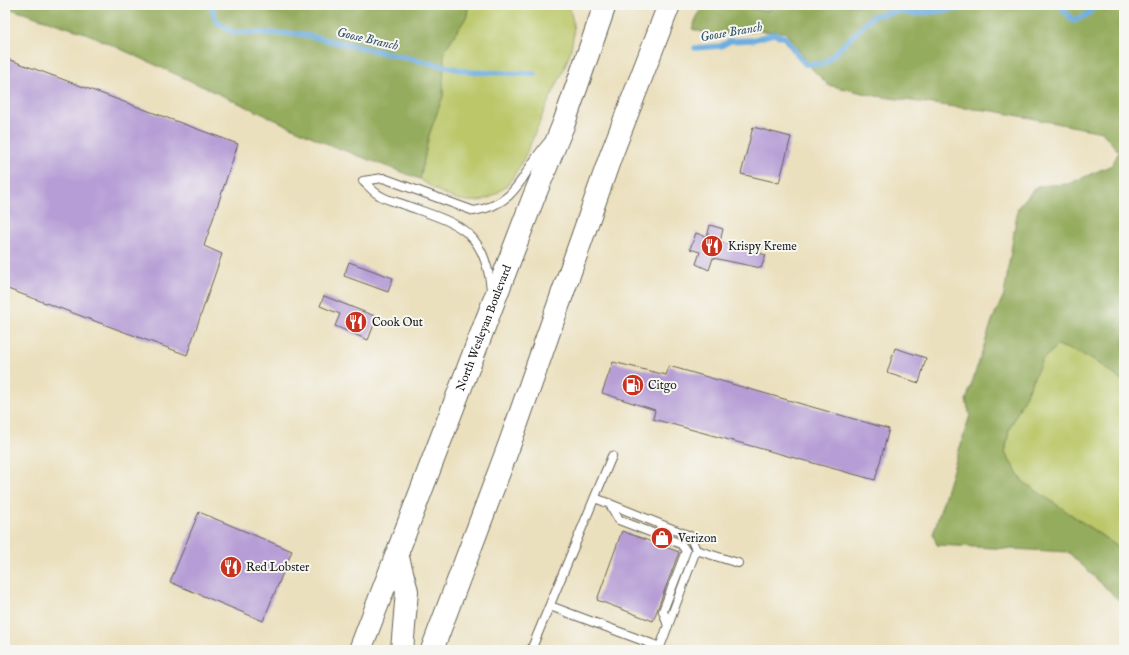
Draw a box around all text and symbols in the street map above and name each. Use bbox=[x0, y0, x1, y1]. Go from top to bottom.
water label: Goose Branch bbox=[699, 19, 764, 46]
water label: Goose Branch bbox=[335, 24, 401, 55]
restaurant icon: Krispy Kreme bbox=[699, 233, 725, 259]
place label: Krispy Kreme bbox=[728, 239, 797, 255]
street label: North Wesleyan Boulevard bbox=[453, 262, 515, 393]
restaurant icon: Cook Out bbox=[343, 309, 369, 335]
place label: Cook Out bbox=[372, 315, 423, 330]
fuel station icon: Citgo bbox=[620, 372, 646, 398]
place label: Citgo bbox=[648, 378, 677, 393]
shop icon: Verizon bbox=[649, 525, 675, 551]
place label: Verizon bbox=[677, 531, 717, 546]
restaurant icon: Red Lobster bbox=[218, 554, 244, 580]
place label: Red Lobster bbox=[246, 560, 310, 575]

